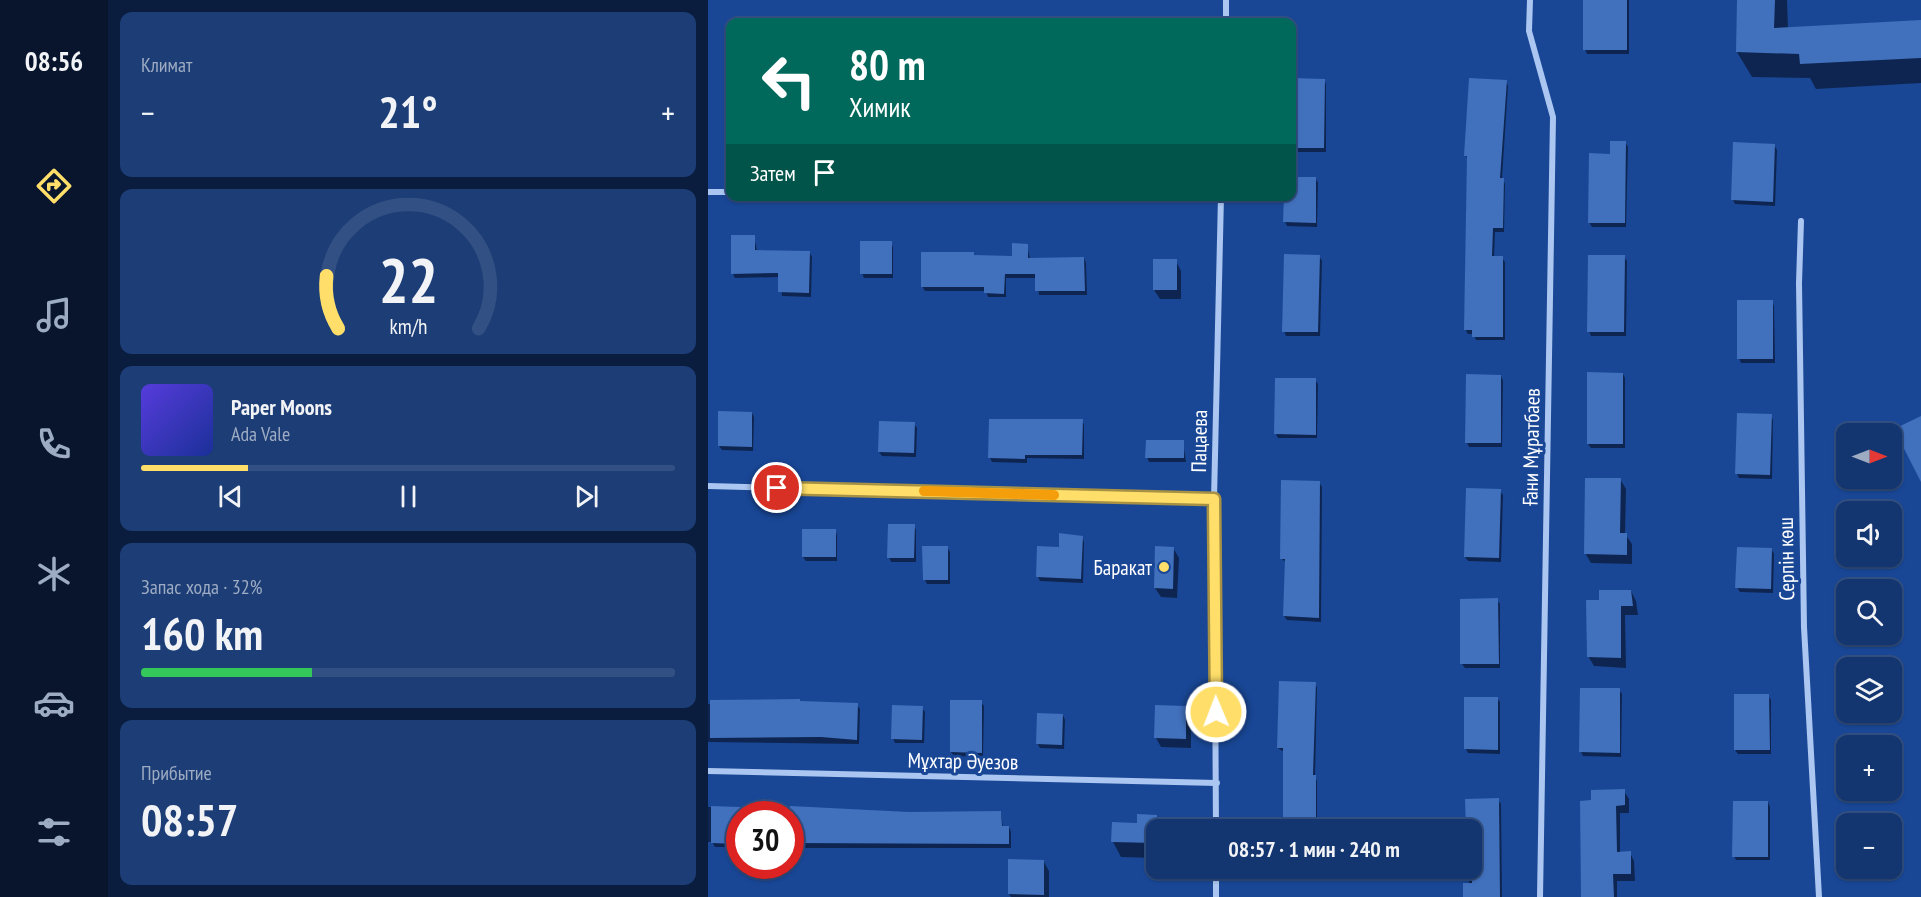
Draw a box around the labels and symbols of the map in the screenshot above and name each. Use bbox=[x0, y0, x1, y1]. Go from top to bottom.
street label: Ғани Мұратбаев bbox=[1516, 388, 1546, 506]
street label: Пацаева bbox=[1185, 409, 1213, 473]
north arrow bbox=[1836, 423, 1902, 489]
pin bbox=[751, 462, 802, 513]
street label: Серпін көш bbox=[1772, 517, 1800, 601]
place label: Баракат bbox=[1093, 554, 1152, 581]
marker: Баракат bbox=[1157, 560, 1171, 574]
position arrow bbox=[1184, 680, 1248, 744]
street label: Мұхтар Әуезов bbox=[907, 747, 1019, 775]
speed limit sign: 30 bbox=[726, 801, 804, 879]

